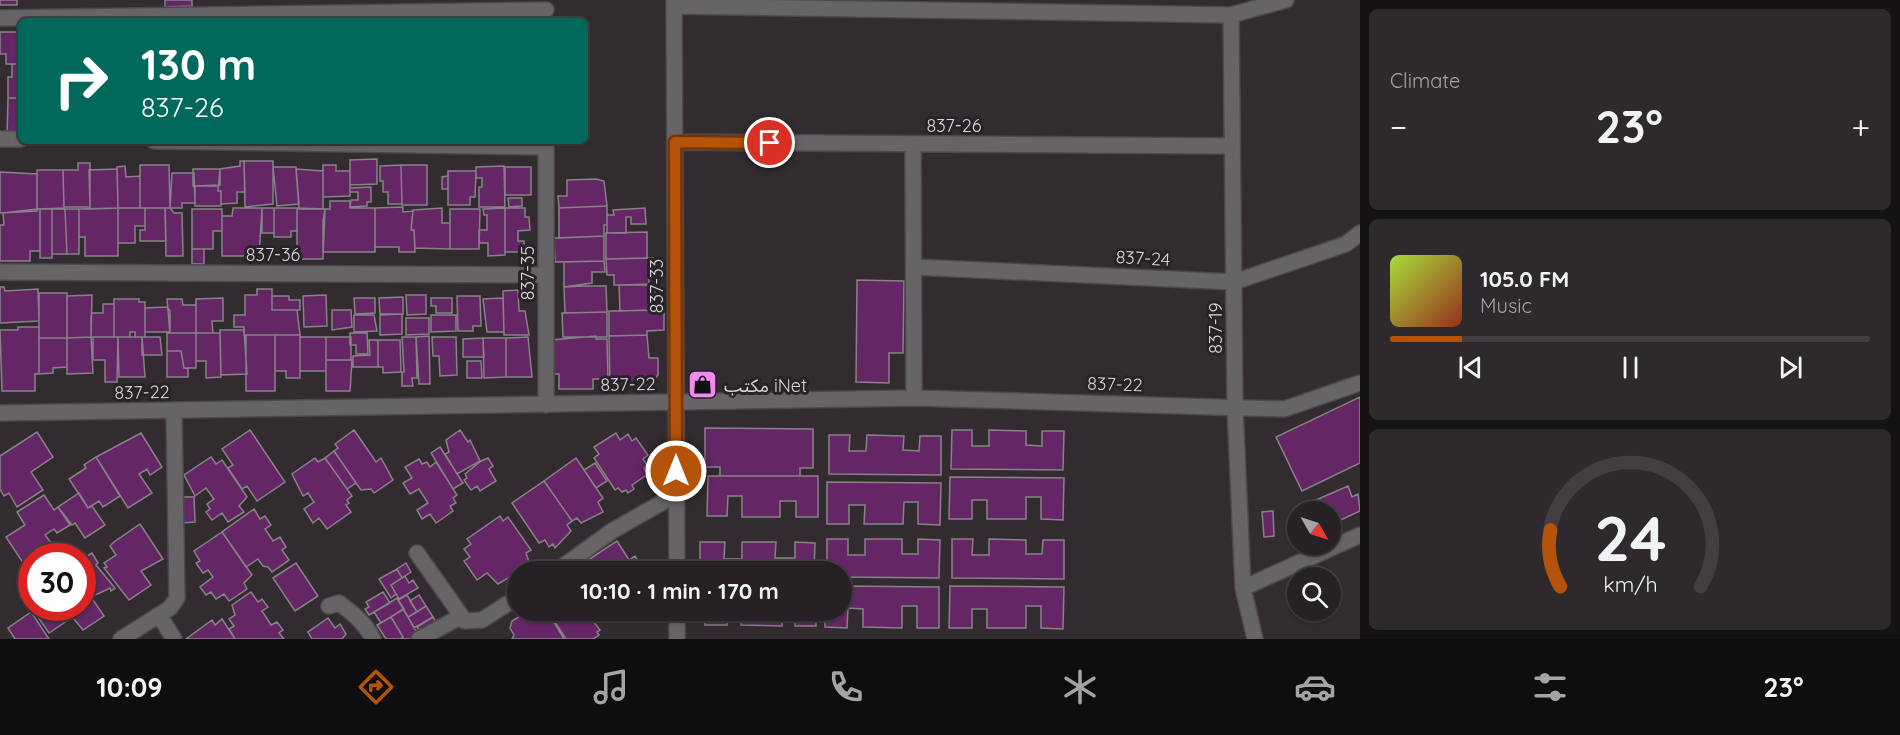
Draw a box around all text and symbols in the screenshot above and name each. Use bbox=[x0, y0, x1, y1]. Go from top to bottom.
text: 130 m bbox=[141, 38, 256, 91]
icon: right bbox=[42, 42, 120, 120]
text: Climate bbox=[1390, 68, 1460, 93]
text: 837-26 bbox=[141, 90, 224, 124]
text: 23° bbox=[1596, 98, 1663, 154]
text: − bbox=[1390, 106, 1407, 147]
text: + bbox=[1851, 106, 1870, 147]
street label: 837-26 bbox=[926, 114, 982, 137]
pin bbox=[744, 117, 795, 168]
icon: arrive bbox=[753, 126, 786, 159]
street label: 837-36 bbox=[246, 243, 301, 266]
street label: 837-24 bbox=[1115, 245, 1171, 271]
street label: 837-35 bbox=[516, 246, 539, 300]
street label: 837-33 bbox=[645, 259, 668, 313]
text: 105.0 FM bbox=[1480, 265, 1569, 293]
text: Music bbox=[1480, 293, 1532, 318]
street label: 837-19 bbox=[1204, 302, 1227, 354]
icon: previous bbox=[1454, 351, 1487, 384]
icon: pause bbox=[1614, 351, 1647, 384]
icon: next bbox=[1774, 351, 1807, 384]
shop icon: مكتب iNet bbox=[687, 369, 719, 401]
street label: 837-22 bbox=[600, 372, 656, 396]
street label: 837-22 bbox=[1087, 372, 1143, 396]
place label: مكتب iNet bbox=[724, 374, 807, 397]
street label: 837-22 bbox=[114, 380, 170, 404]
position arrow bbox=[644, 439, 708, 503]
text: 24 bbox=[1594, 499, 1666, 577]
north arrow bbox=[1287, 501, 1341, 555]
map controls bbox=[1287, 501, 1341, 621]
speed limit sign: 30 bbox=[18, 543, 96, 621]
button: search bbox=[1287, 567, 1341, 621]
text: km/h bbox=[1603, 571, 1657, 597]
text: 10:10 · 1 min · 170 m bbox=[580, 577, 779, 605]
icon: directions bbox=[355, 666, 397, 708]
icon: music bbox=[590, 666, 632, 708]
icon: phone bbox=[825, 666, 867, 708]
icon: climate bbox=[1059, 666, 1101, 708]
icon: car bbox=[1294, 666, 1336, 708]
icon: filters bbox=[1529, 666, 1571, 708]
text: 10:09 bbox=[96, 670, 163, 704]
text: 23° bbox=[1763, 670, 1804, 704]

